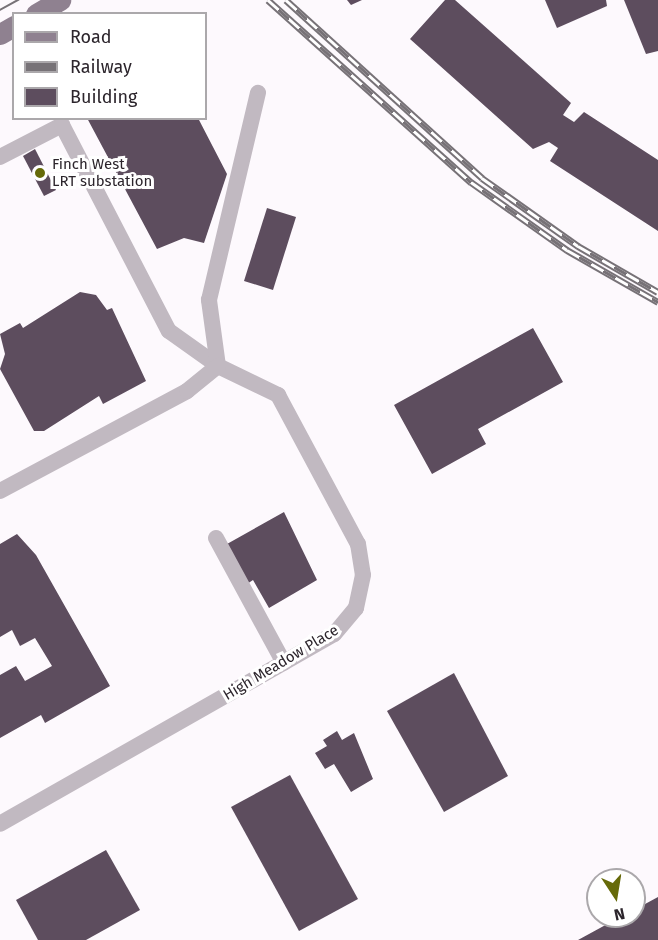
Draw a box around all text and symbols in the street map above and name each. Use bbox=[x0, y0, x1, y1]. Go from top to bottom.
legend bbox=[12, 12, 207, 120]
text: Road bbox=[70, 26, 112, 48]
text: Railway bbox=[70, 56, 132, 78]
text: Building bbox=[70, 86, 137, 108]
place label: Finch West LRT substation bbox=[52, 155, 152, 190]
marker: Finch West LRT substation bbox=[33, 166, 47, 180]
street label: High Meadow Place bbox=[220, 621, 342, 705]
north arrow bbox=[586, 868, 646, 928]
text: N bbox=[612, 904, 627, 925]

